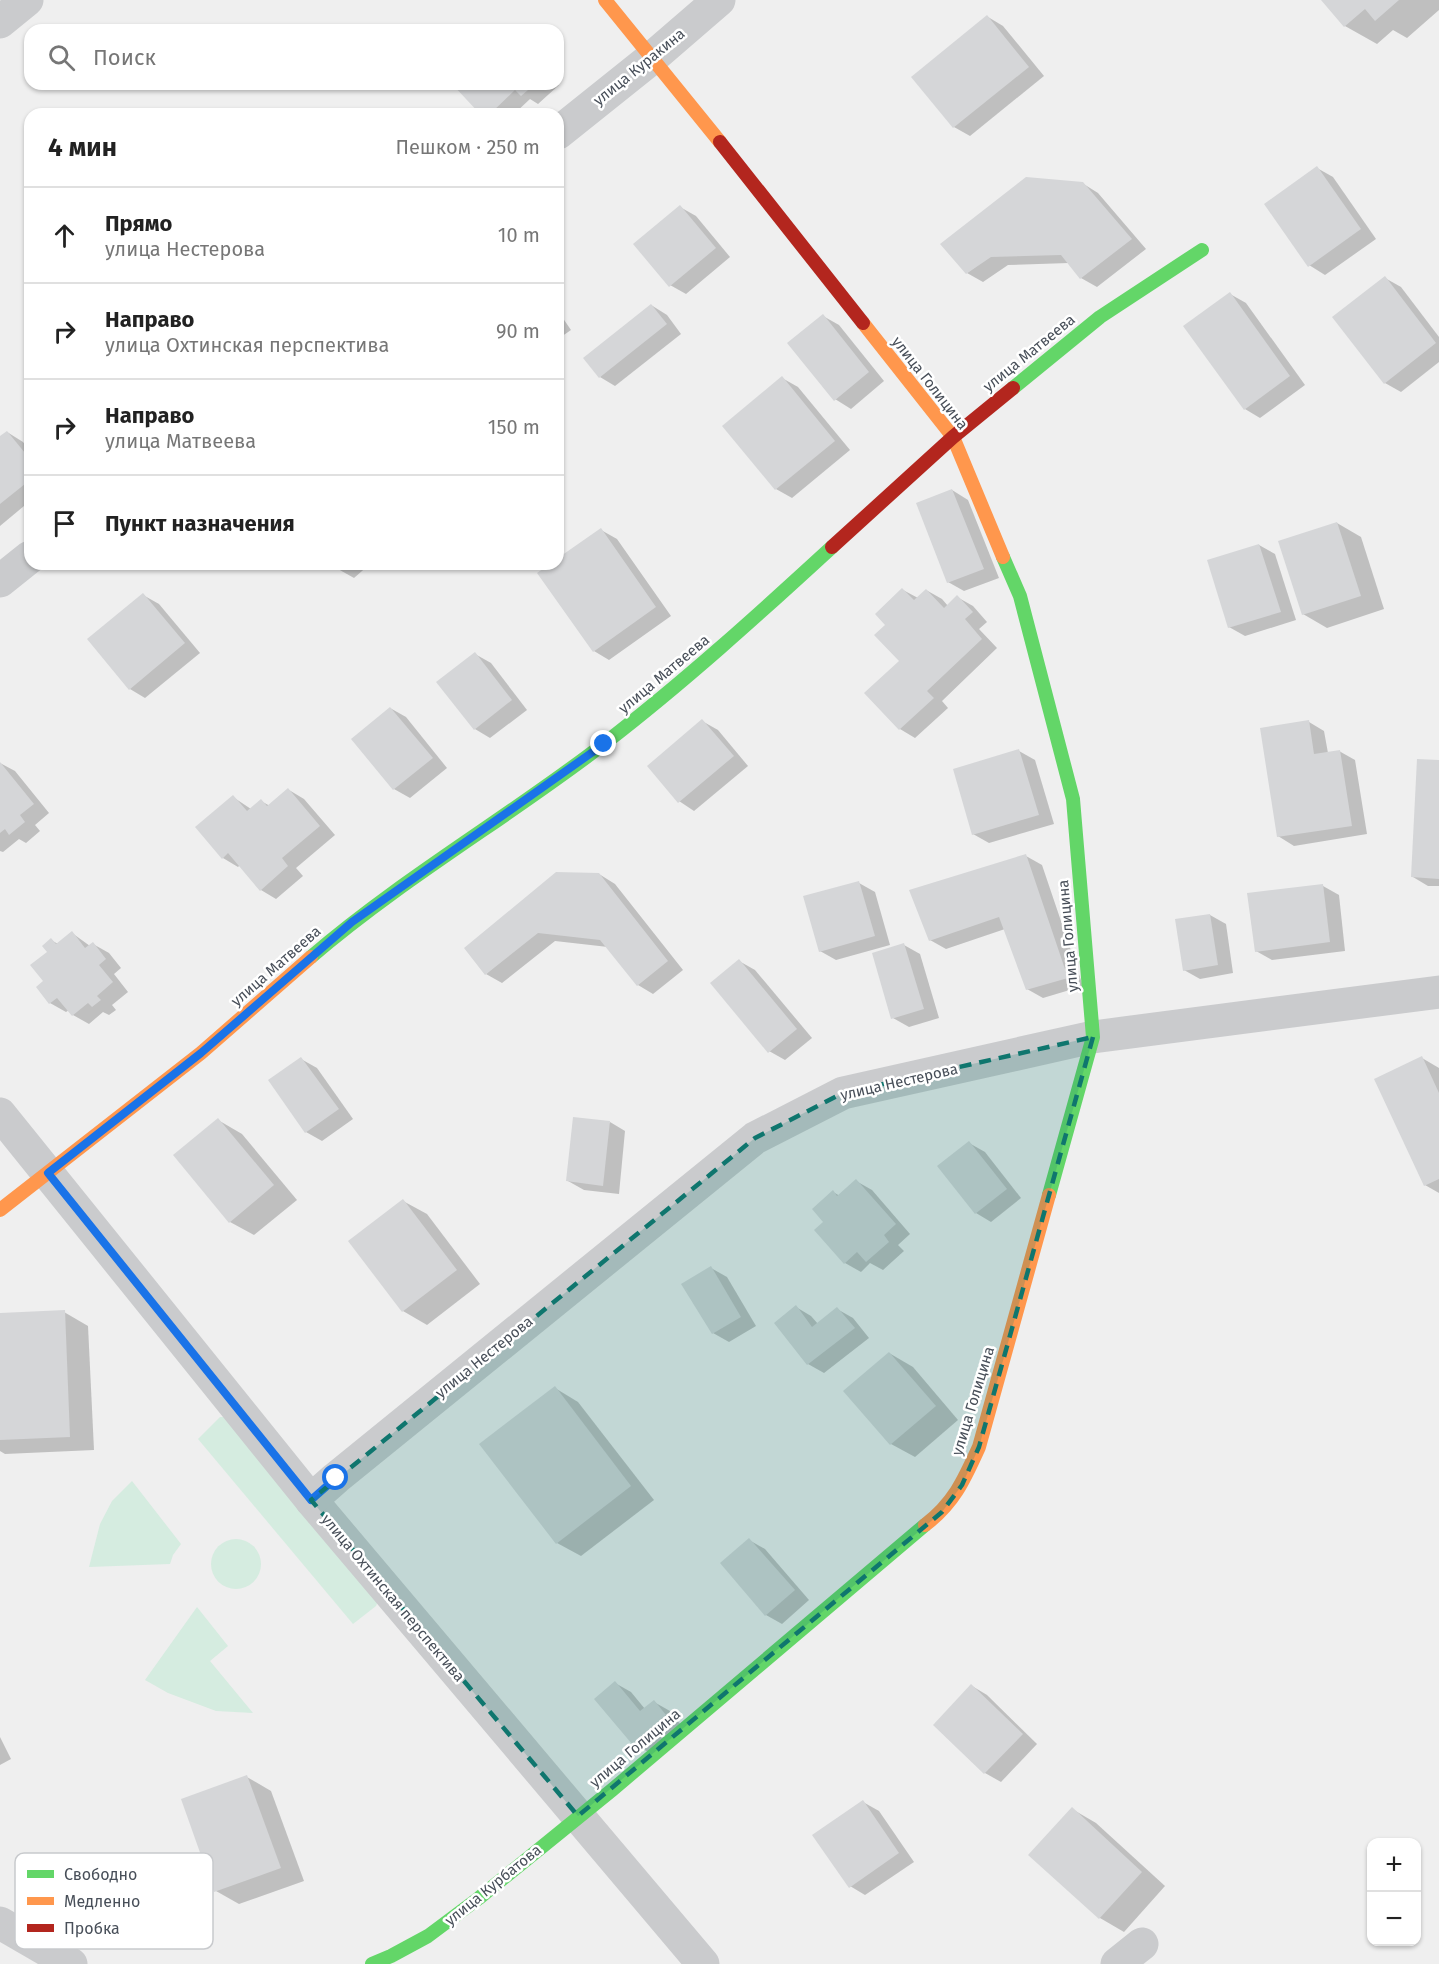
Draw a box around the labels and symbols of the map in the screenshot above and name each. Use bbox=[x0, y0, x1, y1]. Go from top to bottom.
street label: улица Куракина bbox=[590, 25, 688, 109]
street label: улица Матвеева bbox=[979, 310, 1079, 396]
street label: улица Голицина bbox=[888, 333, 972, 433]
street label: улица Матвеева bbox=[615, 631, 713, 717]
route end bbox=[590, 730, 616, 756]
street label: улица Голицина bbox=[1054, 879, 1082, 993]
street label: улица Матвеева bbox=[227, 922, 325, 1010]
street label: улица Нестерова bbox=[838, 1060, 960, 1104]
street label: улица Нестерова bbox=[432, 1312, 536, 1402]
street label: улица Голицина bbox=[948, 1344, 998, 1458]
route start bbox=[322, 1464, 348, 1490]
street label: улица Охтинская перспектива bbox=[318, 1511, 468, 1685]
street label: улица Голицина bbox=[586, 1705, 684, 1791]
street label: улица Курбатова bbox=[441, 1841, 545, 1929]
legend bbox=[15, 1853, 213, 1949]
text: Свободно bbox=[64, 1865, 137, 1884]
text: Медленно bbox=[64, 1892, 140, 1911]
text: Пробка bbox=[64, 1919, 120, 1938]

